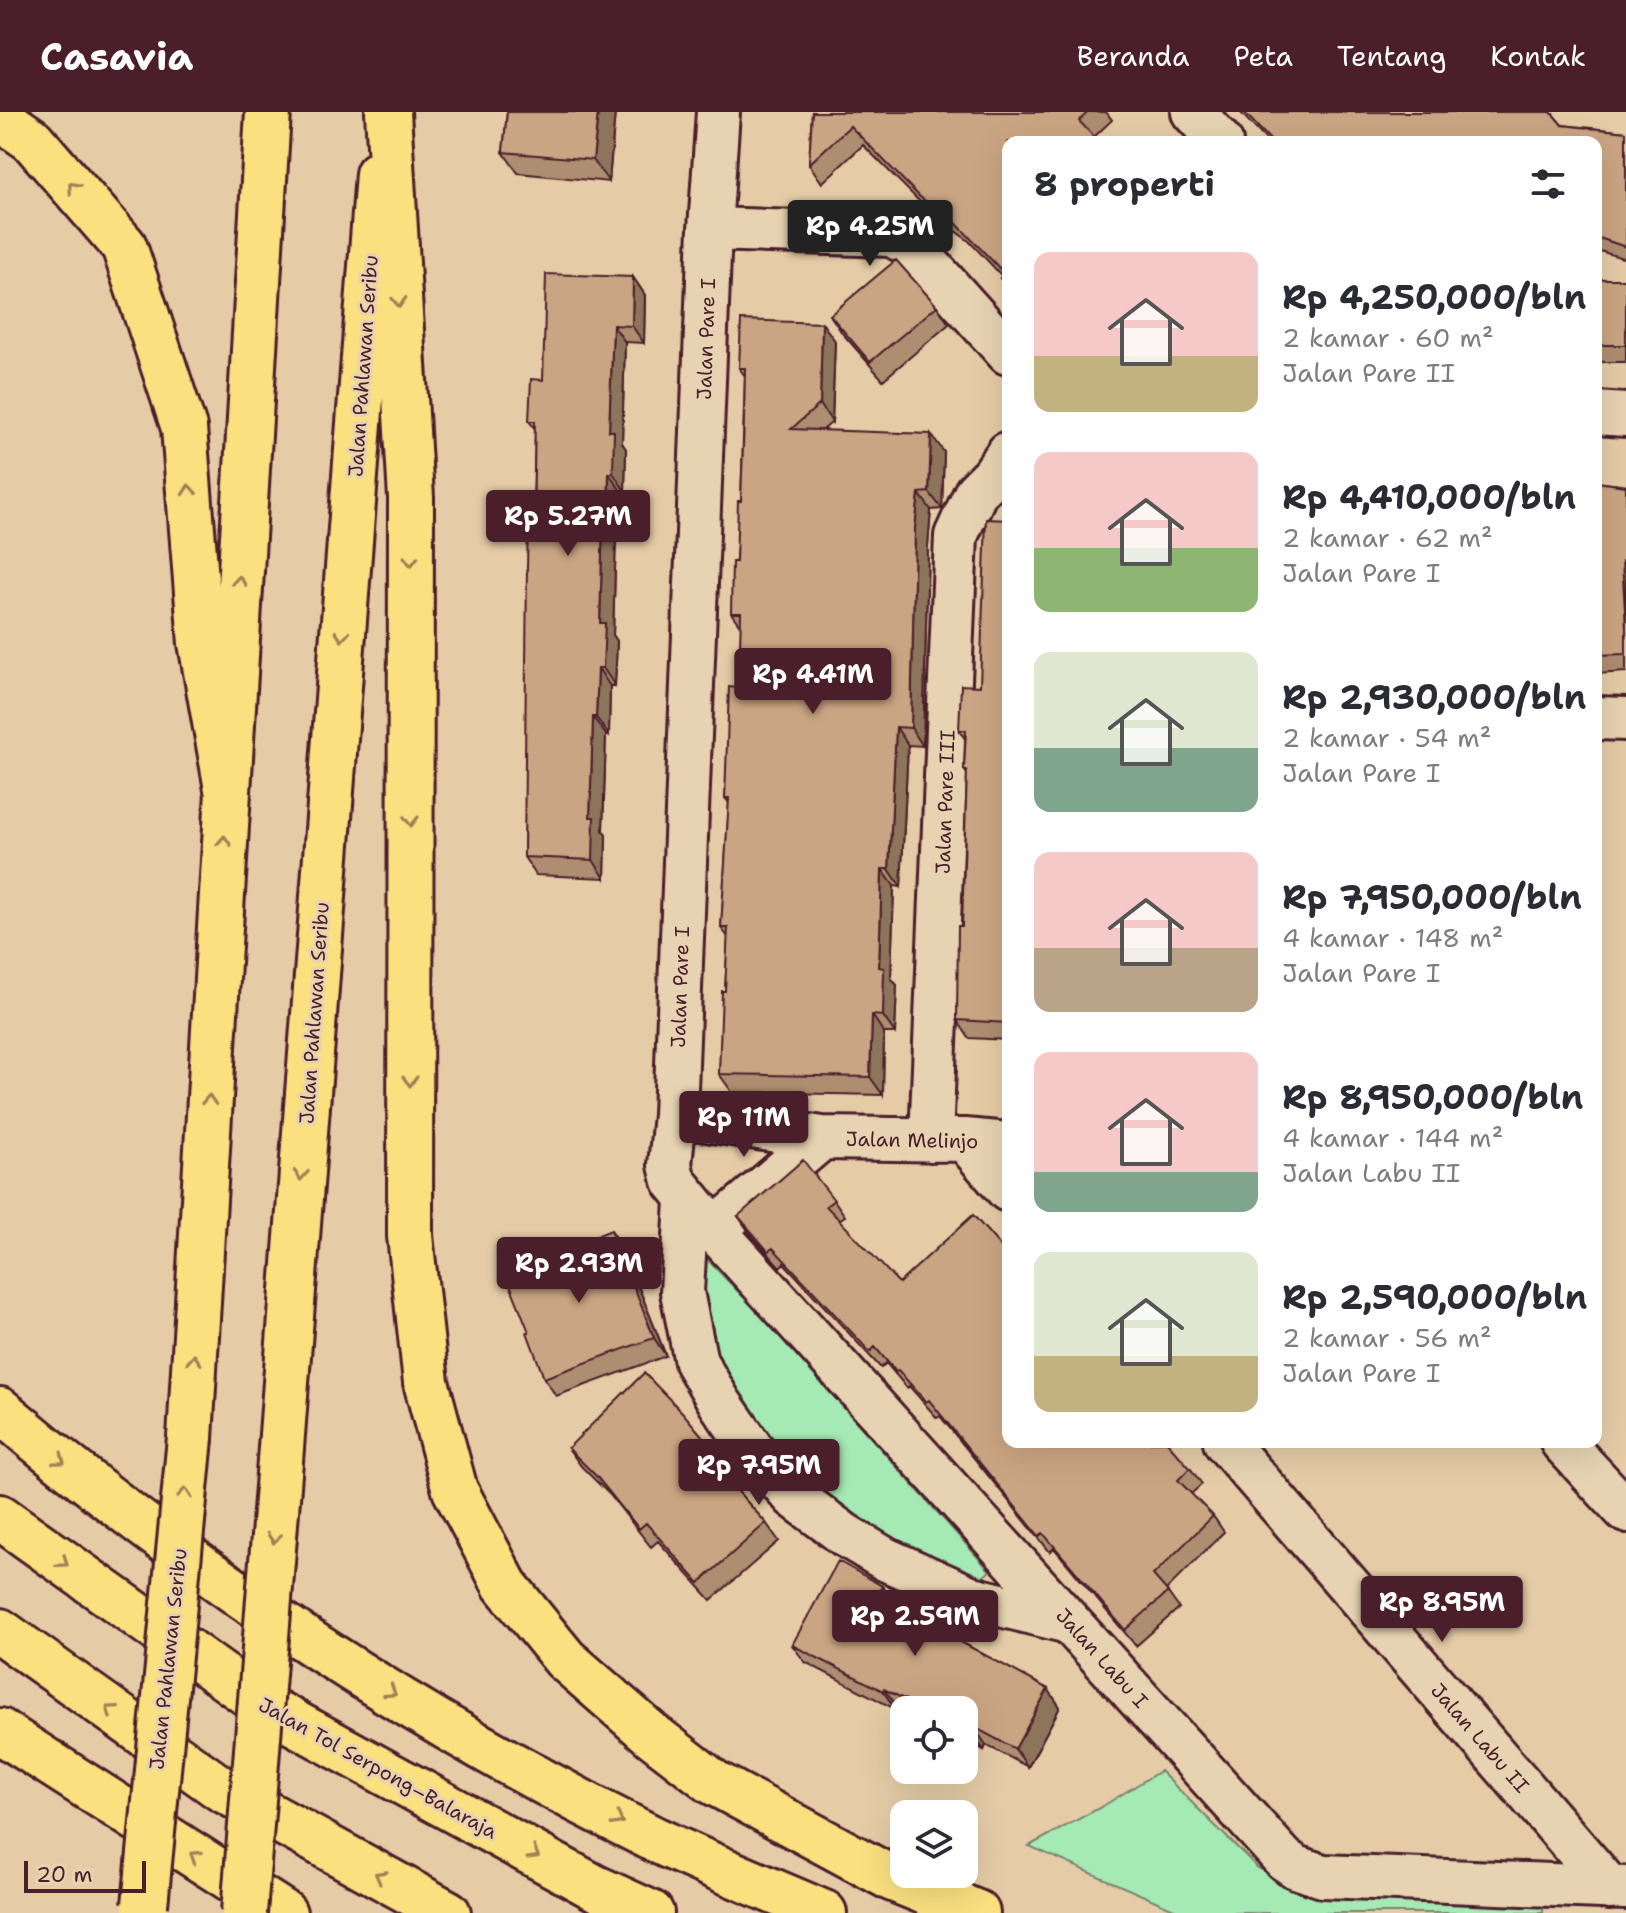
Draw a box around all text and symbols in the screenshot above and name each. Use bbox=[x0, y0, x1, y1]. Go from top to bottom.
text: Casavia bbox=[40, 31, 193, 82]
text: Beranda bbox=[1077, 37, 1189, 75]
text: Peta bbox=[1233, 37, 1293, 75]
text: Tentang bbox=[1337, 37, 1446, 75]
text: Kontak bbox=[1490, 37, 1586, 75]
text: 8 properti bbox=[1034, 161, 1215, 207]
icon: filters bbox=[1526, 162, 1570, 206]
one-way arrow bbox=[68, 181, 83, 196]
pin: Rp 4.25M bbox=[787, 200, 953, 268]
text: Rp 4.25M bbox=[806, 208, 934, 243]
street label: Jalan Pahlawan Seribu bbox=[342, 254, 384, 478]
text: Rp 4,250,000/bln bbox=[1282, 274, 1586, 320]
street label: Jalan Pare I bbox=[691, 278, 721, 400]
icon: home bbox=[1098, 284, 1194, 380]
one-way arrow bbox=[390, 296, 407, 309]
text: 2 kamar · 60 m² bbox=[1282, 320, 1494, 355]
text: Jalan Pare II bbox=[1282, 355, 1455, 390]
text: Rp 4,410,000/bln bbox=[1282, 474, 1576, 520]
one-way arrow bbox=[181, 483, 198, 496]
icon: home bbox=[1098, 484, 1194, 580]
pin: Rp 5.27M bbox=[485, 490, 651, 558]
text: Rp 5.27M bbox=[504, 498, 632, 533]
text: 2 kamar · 62 m² bbox=[1282, 520, 1493, 555]
one-way arrow bbox=[402, 555, 420, 568]
text: Jalan Pare I bbox=[1282, 555, 1440, 590]
one-way arrow bbox=[230, 574, 247, 587]
one-way arrow bbox=[334, 630, 351, 643]
pin: Rp 4.41M bbox=[730, 648, 896, 716]
text: Rp 4.41M bbox=[752, 656, 874, 691]
text: Rp 2,930,000/bln bbox=[1282, 674, 1586, 720]
icon: home bbox=[1098, 684, 1194, 780]
text: 2 kamar · 54 m² bbox=[1282, 720, 1492, 755]
street label: Jalan Pare III bbox=[929, 729, 961, 875]
text: Jalan Pare I bbox=[1282, 755, 1440, 790]
one-way arrow bbox=[402, 815, 420, 828]
one-way arrow bbox=[215, 834, 232, 847]
text: Rp 7,950,000/bln bbox=[1282, 874, 1582, 920]
icon: home bbox=[1098, 884, 1194, 980]
street label: Jalan Pahlawan Seribu bbox=[293, 901, 335, 1125]
text: 4 kamar · 148 m² bbox=[1282, 920, 1504, 955]
street label: Jalan Pare I bbox=[665, 926, 695, 1048]
text: Jalan Pare I bbox=[1282, 955, 1440, 990]
text: Rp 8,950,000/bln bbox=[1282, 1074, 1583, 1120]
one-way arrow bbox=[401, 1075, 419, 1088]
icon: home bbox=[1098, 1084, 1194, 1180]
pin: Rp 11M bbox=[679, 1091, 809, 1159]
one-way arrow bbox=[200, 1093, 217, 1106]
text: Rp 11M bbox=[697, 1099, 791, 1134]
text: 4 kamar · 144 m² bbox=[1282, 1120, 1503, 1155]
street label: Jalan Melinjo bbox=[846, 1126, 978, 1154]
text: Jalan Labu II bbox=[1282, 1155, 1460, 1190]
one-way arrow bbox=[293, 1169, 310, 1182]
pin: Rp 2.93M bbox=[496, 1237, 662, 1305]
text: Rp 2.93M bbox=[515, 1245, 643, 1280]
text: Rp 2,590,000/bln bbox=[1282, 1274, 1587, 1320]
icon: home bbox=[1098, 1284, 1194, 1380]
text: 2 kamar · 56 m² bbox=[1282, 1320, 1492, 1355]
one-way arrow bbox=[186, 1353, 203, 1366]
text: Jalan Pare I bbox=[1282, 1355, 1440, 1390]
pin: Rp 7.95M bbox=[676, 1439, 842, 1507]
text: Rp 7.95M bbox=[696, 1447, 822, 1482]
one-way arrow bbox=[51, 1450, 66, 1465]
one-way arrow bbox=[176, 1486, 193, 1499]
one-way arrow bbox=[265, 1532, 282, 1545]
street label: Jalan Pahlawan Seribu bbox=[143, 1547, 193, 1771]
one-way arrow bbox=[55, 1552, 69, 1567]
pin: Rp 8.95M bbox=[1359, 1576, 1525, 1644]
text: Rp 8.95M bbox=[1379, 1584, 1505, 1619]
pin: Rp 2.59M bbox=[832, 1590, 998, 1658]
text: Rp 2.59M bbox=[850, 1598, 980, 1633]
street label: Jalan Labu I bbox=[1050, 1602, 1154, 1714]
street label: Jalan Labu II bbox=[1425, 1678, 1535, 1798]
one-way arrow bbox=[382, 1683, 397, 1698]
street label: Jalan Tol Serpong–Balaraja bbox=[254, 1691, 502, 1845]
map controls bbox=[890, 1696, 978, 1888]
button: locate bbox=[890, 1696, 978, 1784]
one-way arrow bbox=[105, 1705, 119, 1720]
button: layers bbox=[890, 1800, 978, 1888]
one-way arrow bbox=[609, 1810, 624, 1825]
one-way arrow bbox=[525, 1845, 540, 1860]
one-way arrow bbox=[189, 1850, 203, 1865]
scale bar bbox=[24, 1857, 146, 1893]
text: 20 m bbox=[36, 1860, 93, 1889]
one-way arrow bbox=[374, 1870, 388, 1885]

